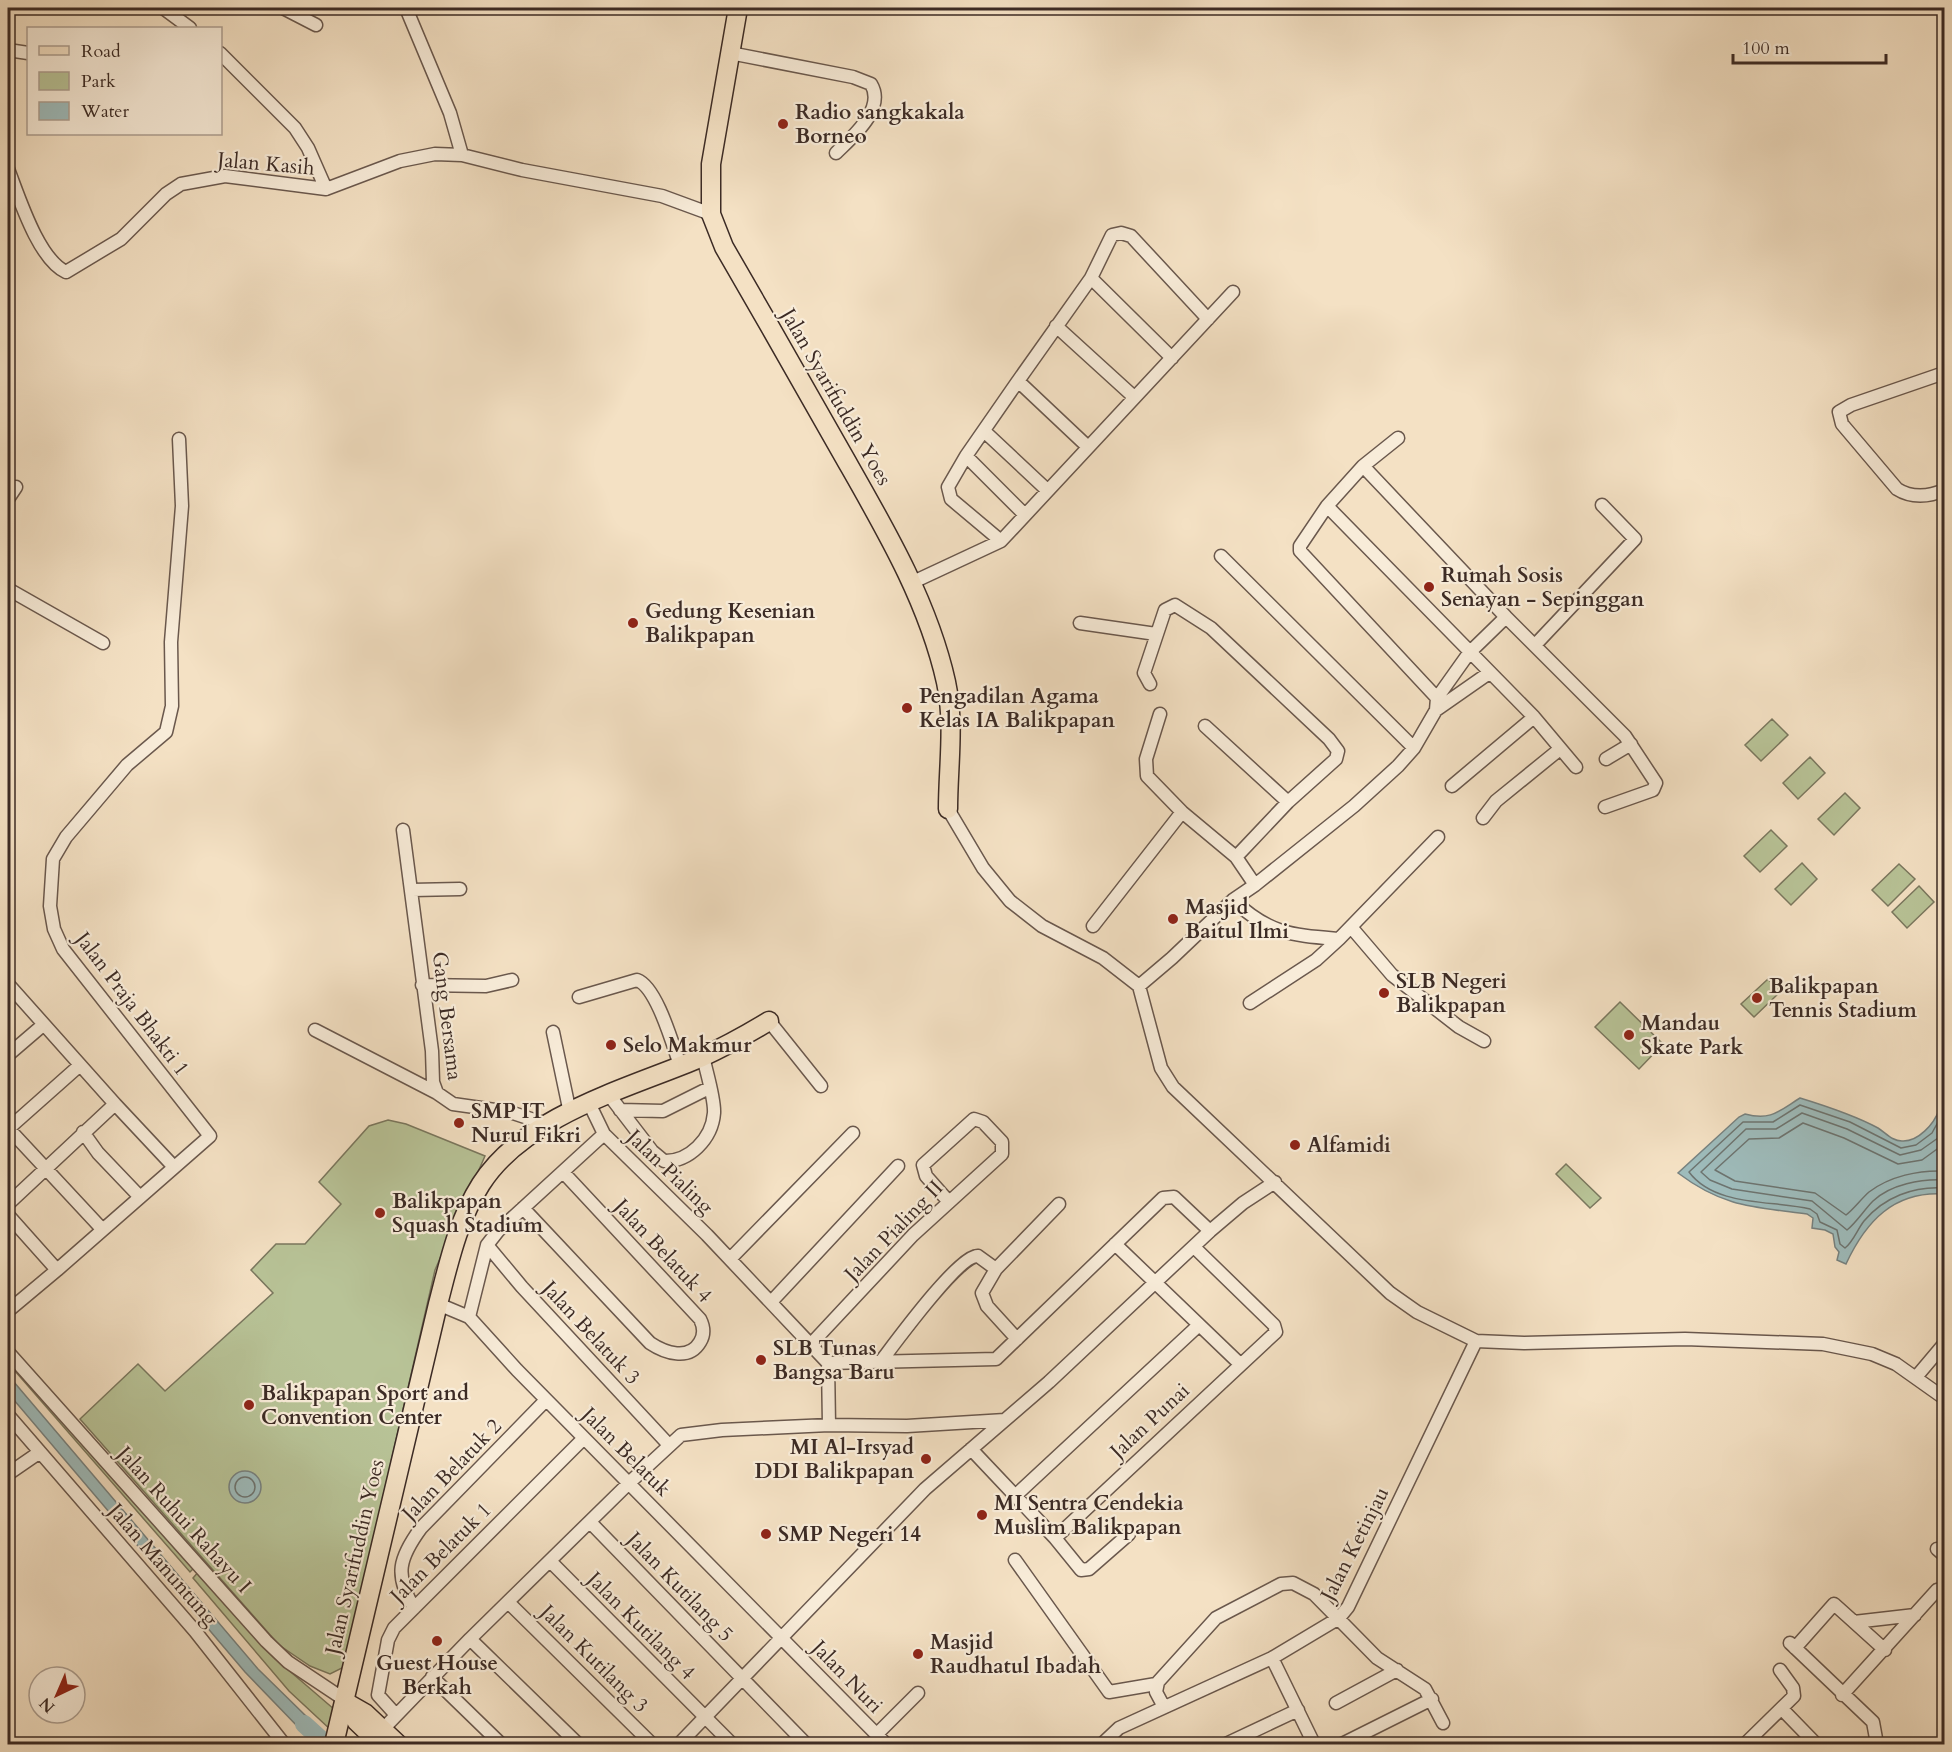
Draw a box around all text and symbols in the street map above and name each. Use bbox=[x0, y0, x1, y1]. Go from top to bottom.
legend bbox=[27, 27, 222, 135]
scale bar bbox=[1733, 27, 1886, 65]
text: 100 m bbox=[1742, 36, 1790, 61]
text: Road bbox=[81, 39, 121, 64]
text: Park bbox=[81, 69, 116, 94]
place label: Radio sangkakala Borneo bbox=[795, 98, 965, 151]
text: Water bbox=[80, 99, 130, 124]
marker: Radio sangkakala Borneo bbox=[776, 117, 790, 131]
street label: Jalan Kasih bbox=[213, 145, 316, 183]
street label: Jalan Syarifuddin Yoes bbox=[772, 301, 898, 491]
place label: Rumah Sosis Senayan - Sepinggan bbox=[1441, 561, 1645, 614]
marker: Rumah Sosis Senayan - Sepinggan bbox=[1422, 580, 1436, 594]
place label: Gedung Kesenian Balikpapan bbox=[645, 597, 816, 650]
marker: Gedung Kesenian Balikpapan bbox=[626, 616, 640, 630]
place label: Pengadilan Agama Kelas IA Balikpapan bbox=[919, 682, 1115, 735]
marker: Pengadilan Agama Kelas IA Balikpapan bbox=[900, 701, 914, 715]
place label: Masjid Baitul Ilmi bbox=[1185, 893, 1289, 946]
marker: Masjid Baitul Ilmi bbox=[1166, 912, 1180, 926]
street label: Jalan Praja Bhakti 1 bbox=[67, 924, 196, 1082]
street label: Gang Bersama bbox=[425, 950, 469, 1082]
place label: SLB Negeri Balikpapan bbox=[1396, 967, 1507, 1020]
place label: Balikpapan Tennis Stadium bbox=[1769, 972, 1917, 1025]
marker: SLB Negeri Balikpapan bbox=[1377, 986, 1391, 1000]
marker: Balikpapan Tennis Stadium bbox=[1750, 991, 1764, 1005]
place label: Mandau Skate Park bbox=[1641, 1009, 1743, 1062]
marker: Mandau Skate Park bbox=[1622, 1028, 1636, 1042]
place label: Selo Makmur bbox=[623, 1031, 752, 1060]
marker: Selo Makmur bbox=[604, 1038, 618, 1052]
place label: SMP IT Nurul Fikri bbox=[471, 1097, 581, 1150]
marker: SMP IT Nurul Fikri bbox=[452, 1116, 466, 1130]
street label: Jalan Pialing bbox=[618, 1121, 720, 1221]
place label: Alfamidi bbox=[1307, 1131, 1391, 1160]
marker: Alfamidi bbox=[1288, 1138, 1302, 1152]
street label: Jalan Pialing II bbox=[836, 1174, 950, 1290]
place label: Balikpapan Squash Stadium bbox=[392, 1187, 544, 1240]
street label: Jalan Belatuk 4 bbox=[605, 1191, 719, 1309]
marker: Balikpapan Squash Stadium bbox=[373, 1206, 387, 1220]
street label: Jalan Belatuk 3 bbox=[533, 1273, 647, 1391]
place label: SLB Tunas Bangsa Baru bbox=[773, 1334, 895, 1387]
marker: SLB Tunas Bangsa Baru bbox=[754, 1353, 768, 1367]
street label: Jalan Punai bbox=[1102, 1377, 1196, 1467]
place label: Balikpapan Sport and Convention Center bbox=[261, 1379, 469, 1432]
marker: Balikpapan Sport and Convention Center bbox=[242, 1398, 256, 1412]
street label: Jalan Belatuk bbox=[573, 1399, 678, 1504]
street label: Jalan Belatuk 2 bbox=[394, 1412, 509, 1530]
place label: MI Al-Irsyad DDI Balikpapan bbox=[755, 1433, 915, 1486]
street label: Jalan Ruhui Rahayu I bbox=[108, 1438, 258, 1600]
marker: MI Al-Irsyad DDI Balikpapan bbox=[919, 1452, 933, 1466]
street label: Jalan Syarifuddin Yoes bbox=[318, 1456, 392, 1661]
street label: Jalan Ketinjau bbox=[1312, 1482, 1396, 1609]
place label: MI Sentra Cendekia Muslim Balikpapan bbox=[994, 1489, 1184, 1542]
street label: Jalan Manuntung bbox=[99, 1495, 225, 1633]
street label: Jalan Belatuk 1 bbox=[382, 1496, 498, 1612]
marker: MI Sentra Cendekia Muslim Balikpapan bbox=[975, 1508, 989, 1522]
place label: SMP Negeri 14 bbox=[778, 1520, 921, 1549]
street label: Jalan Kutilang 5 bbox=[618, 1524, 740, 1648]
marker: SMP Negeri 14 bbox=[759, 1527, 773, 1541]
street label: Jalan Kutilang 4 bbox=[578, 1563, 702, 1687]
street label: Jalan Kutilang 3 bbox=[531, 1596, 655, 1720]
place label: Masjid Raudhatul Ibadah bbox=[930, 1628, 1101, 1681]
street label: Jalan Nuri bbox=[803, 1632, 889, 1720]
marker: Guest House Berkah bbox=[430, 1634, 444, 1648]
marker: Masjid Raudhatul Ibadah bbox=[911, 1647, 925, 1661]
place label: Guest House Berkah bbox=[376, 1649, 498, 1702]
north arrow bbox=[27, 1665, 87, 1725]
text: N bbox=[35, 1692, 60, 1718]

